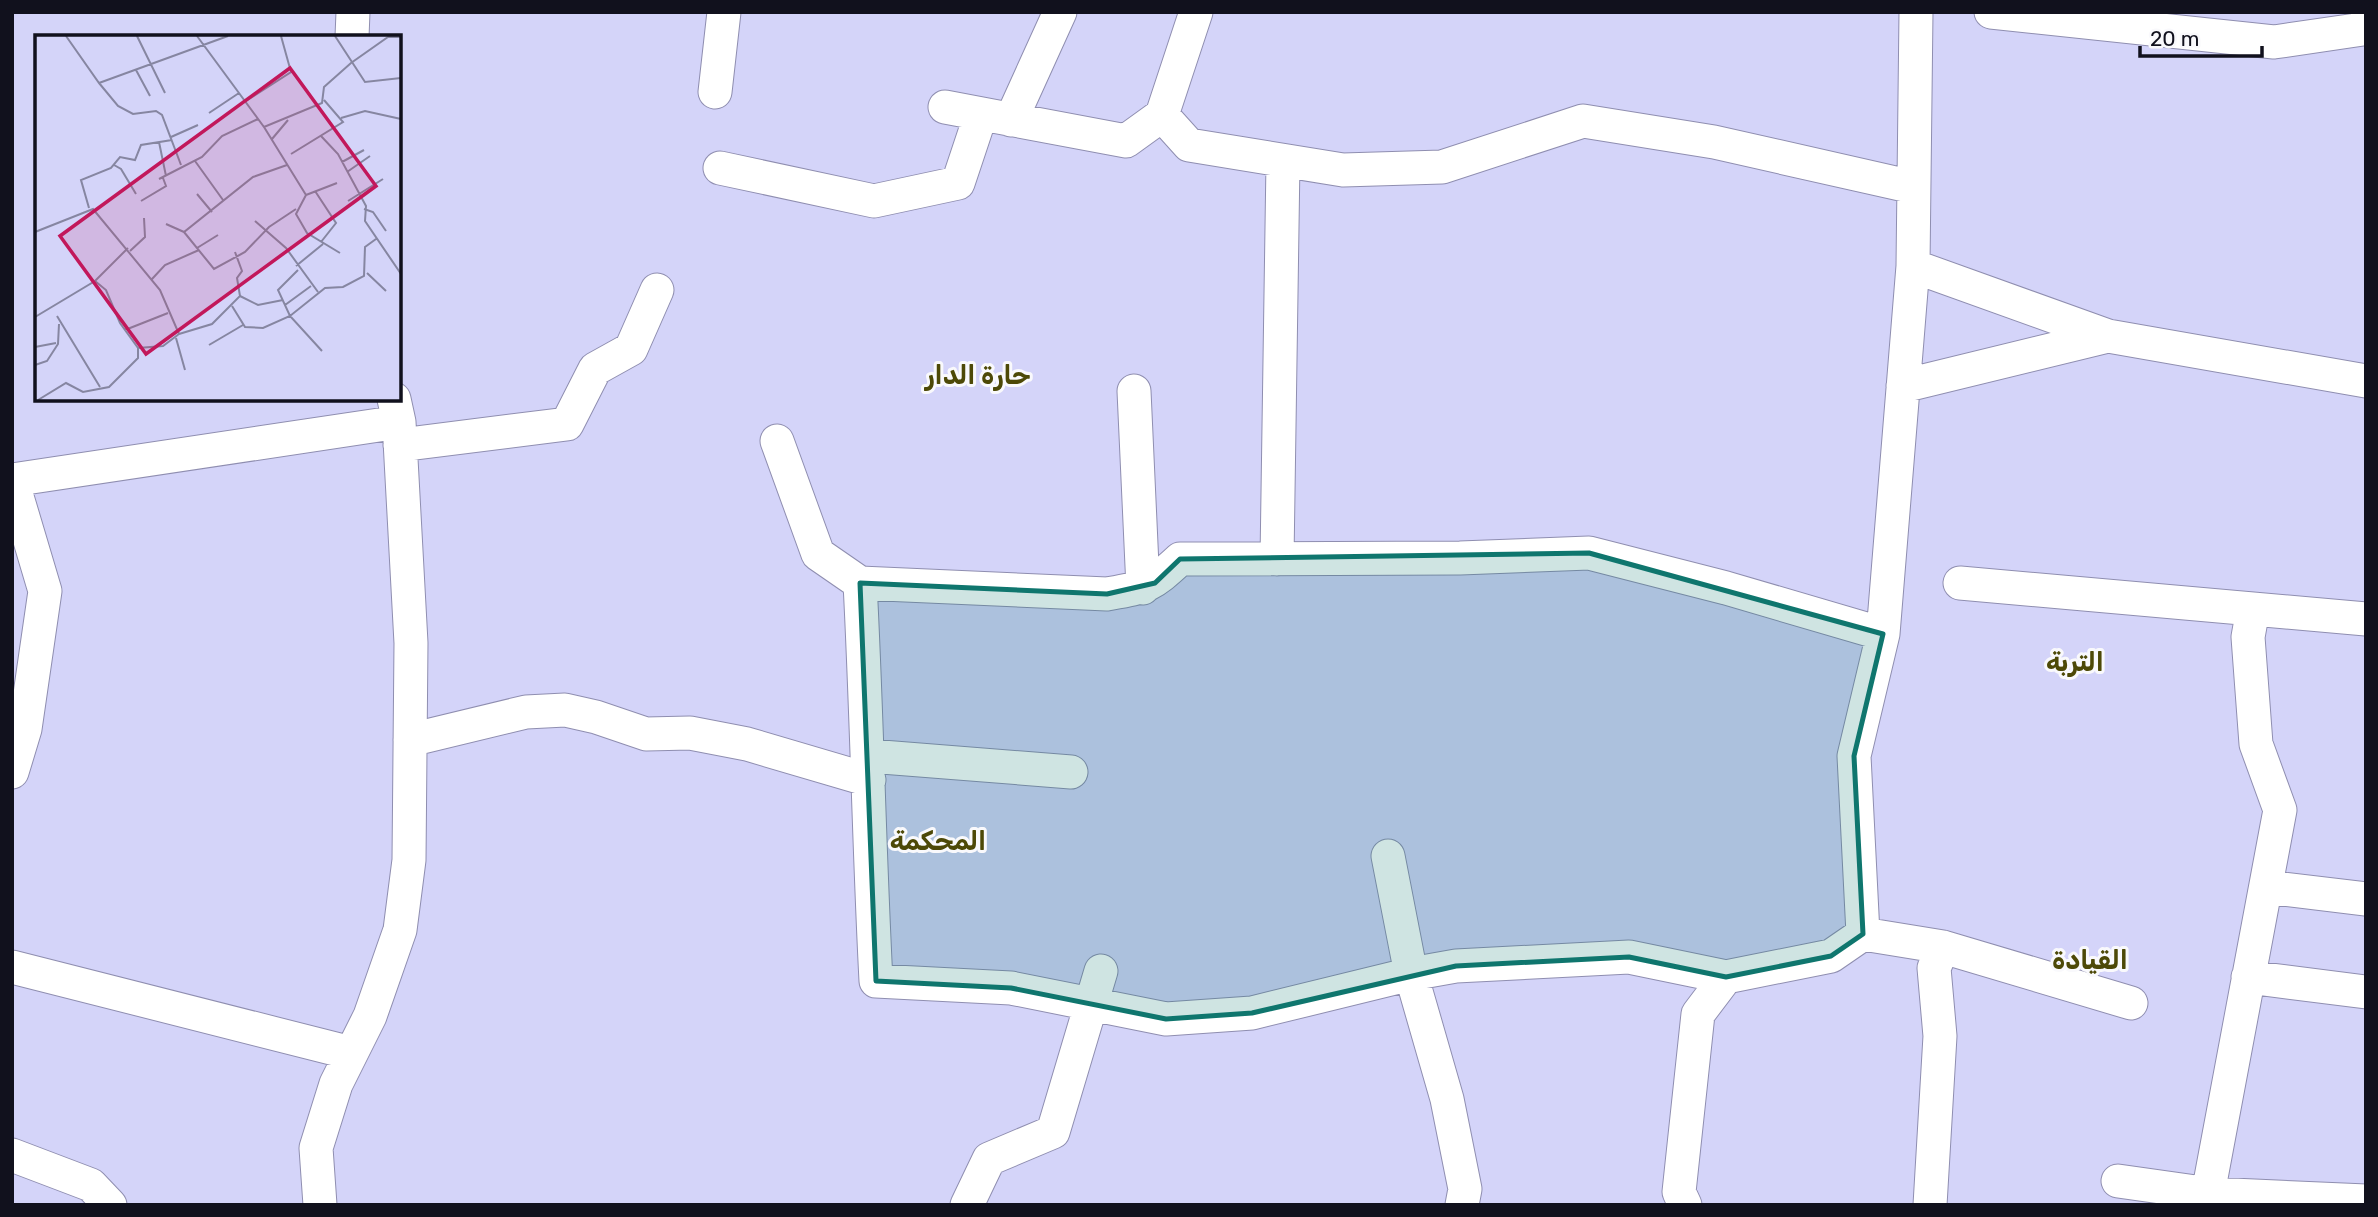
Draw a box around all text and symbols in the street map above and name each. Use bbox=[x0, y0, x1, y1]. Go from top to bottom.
scale bar bbox=[2140, 14, 2262, 58]
text: 20 m bbox=[2150, 26, 2199, 51]
inset map bbox=[35, 35, 401, 401]
district label: حارة الدار bbox=[923, 360, 1031, 391]
district label: التربة bbox=[2046, 647, 2104, 678]
district label: المحكمة bbox=[890, 826, 986, 857]
district label: القيادة bbox=[2052, 945, 2128, 976]

